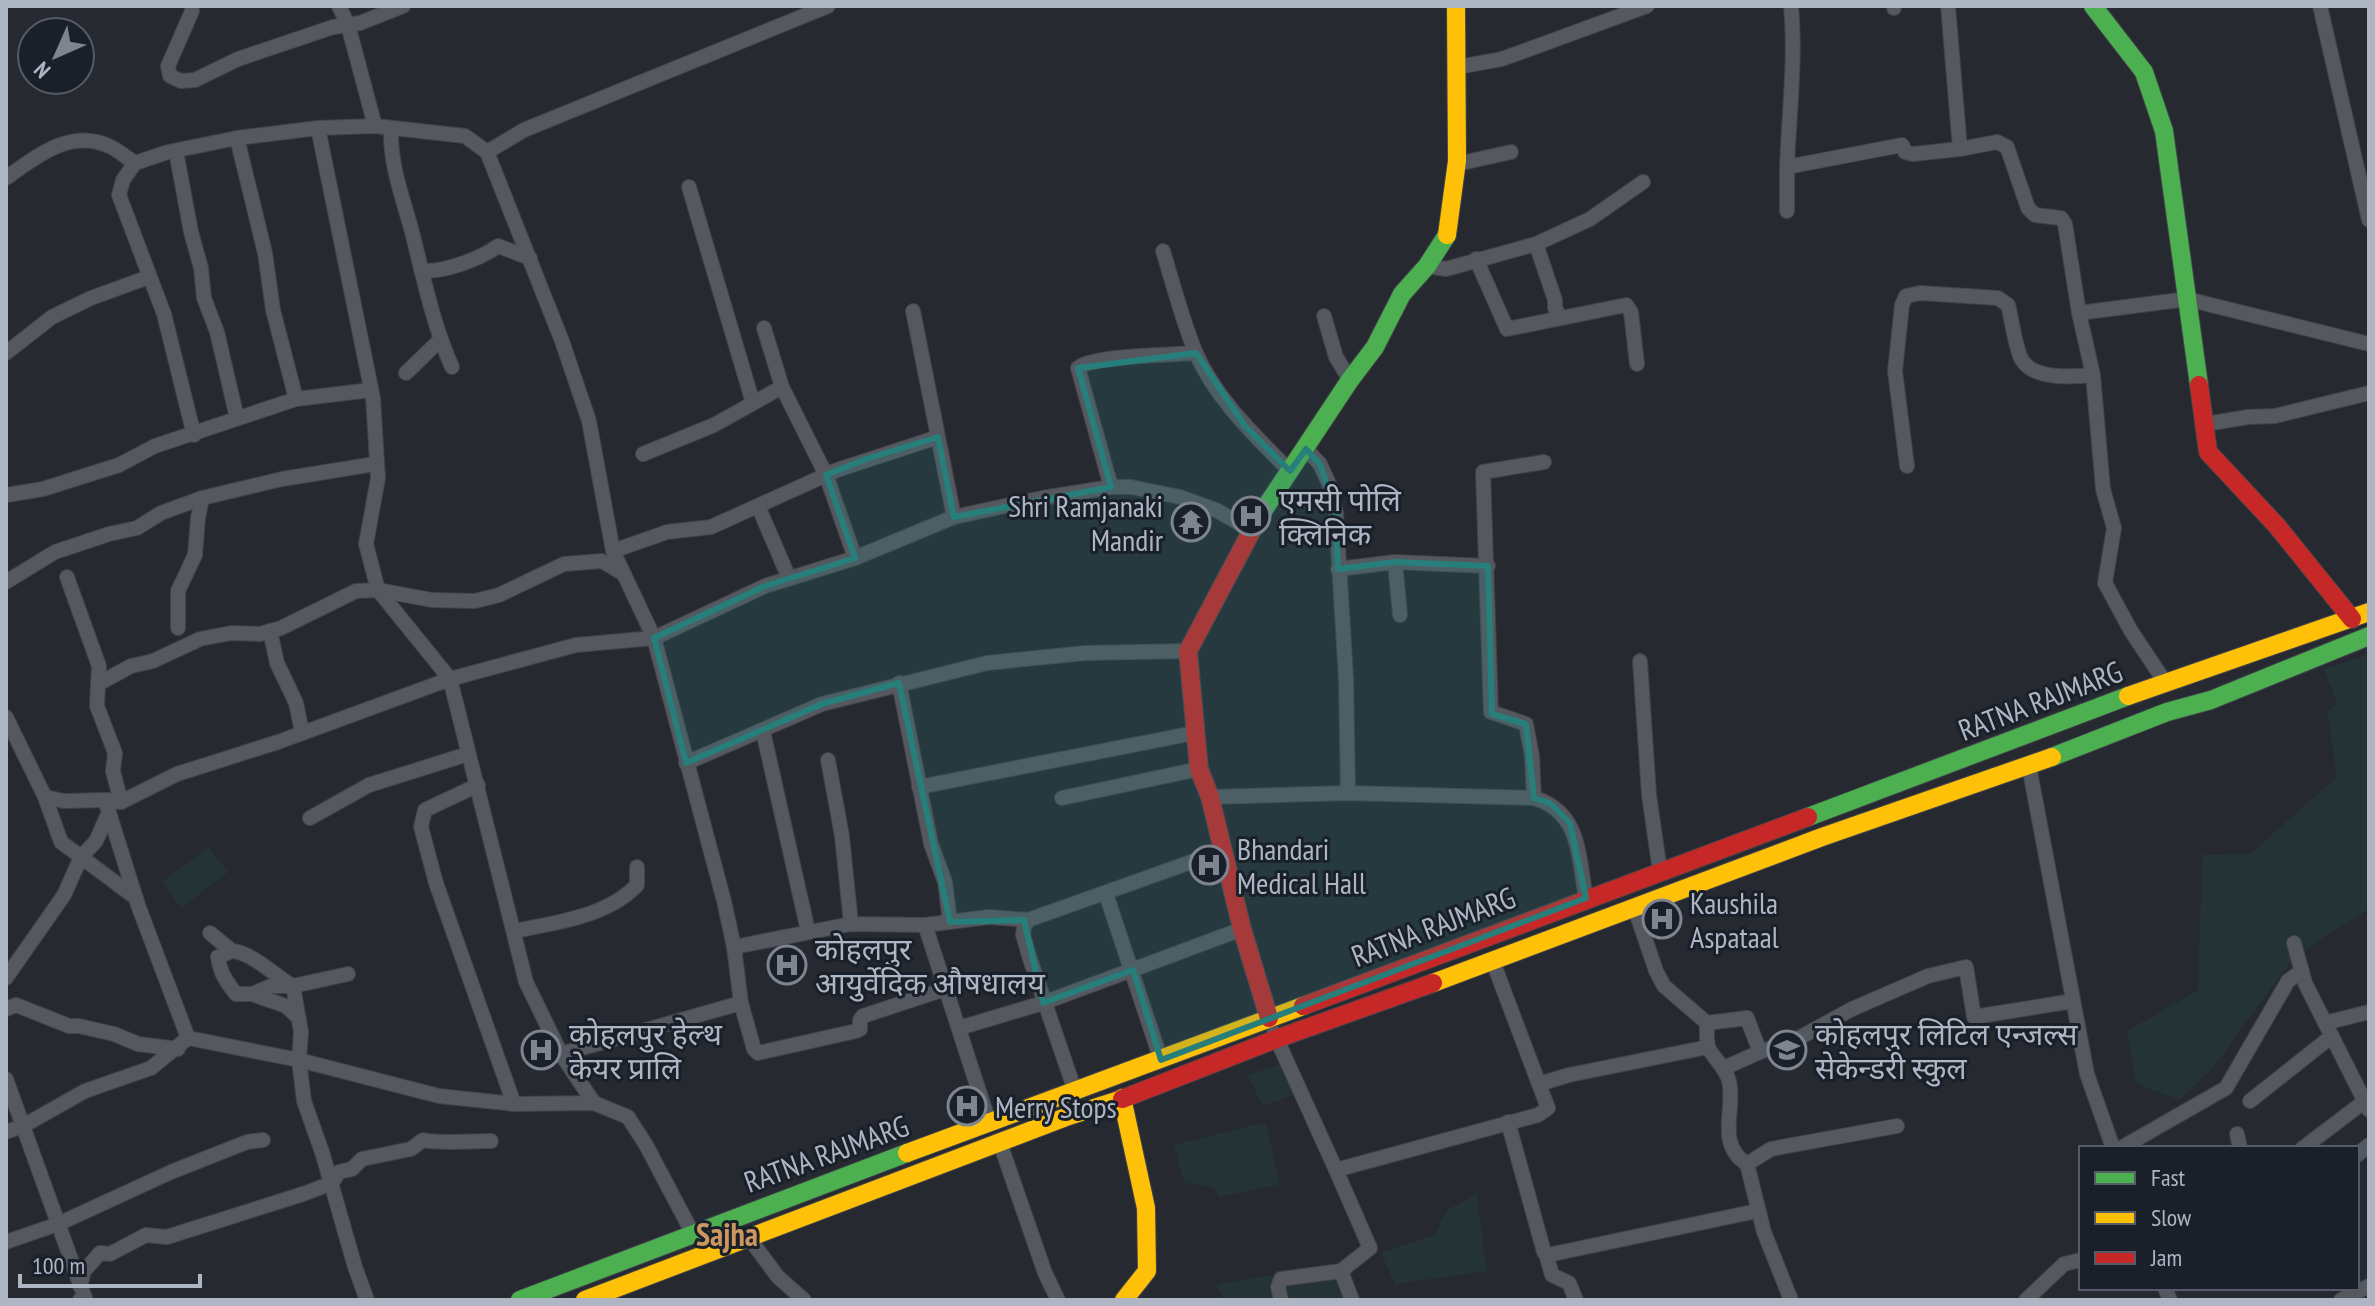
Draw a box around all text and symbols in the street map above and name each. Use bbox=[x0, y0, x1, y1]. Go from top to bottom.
north arrow bbox=[16, 16, 96, 96]
text: N bbox=[28, 56, 56, 84]
place label: एमसी पोलि क्लिनिक bbox=[1279, 480, 1402, 553]
place label: Shri Ramjanaki Mandir bbox=[1008, 486, 1164, 559]
hospital icon: एमसी पोलि क्लिनिक bbox=[1230, 495, 1272, 537]
temple icon: Shri Ramjanaki Mandir bbox=[1170, 501, 1212, 543]
street label: RATNA RAJMARG bbox=[1953, 651, 2127, 749]
place label: Bhandari Medical Hall bbox=[1237, 829, 1366, 902]
hospital icon: Bhandari Medical Hall bbox=[1188, 844, 1230, 886]
street label: RATNA RAJMARG bbox=[1346, 877, 1520, 975]
place label: Kaushila Aspataal bbox=[1690, 883, 1779, 956]
hospital icon: Kaushila Aspataal bbox=[1641, 898, 1683, 940]
place label: कोहलपुर आयुर्वेदिक औषधालय bbox=[815, 929, 1045, 1002]
hospital icon: कोहलपुर आयुर्वेदिक औषधालय bbox=[766, 944, 808, 986]
place label: कोहलपुर हेल्थ केयर प्रालि bbox=[569, 1014, 723, 1087]
place label: कोहलपुर लिटिल एन्जल्स सेकेन्डरी स्कुल bbox=[1815, 1014, 2078, 1087]
hospital icon: कोहलपुर हेल्थ केयर प्रालि bbox=[520, 1029, 562, 1071]
school or university icon: कोहलपुर लिटिल एन्जल्स सेकेन्डरी स्कुल bbox=[1766, 1029, 1808, 1071]
hospital icon: Merry Stops bbox=[946, 1085, 988, 1127]
place label: Merry Stops bbox=[995, 1087, 1117, 1126]
street label: RATNA RAJMARG bbox=[738, 1105, 914, 1201]
legend bbox=[2079, 1146, 2359, 1290]
text: Fast bbox=[2151, 1162, 2186, 1193]
text: Slow bbox=[2151, 1202, 2192, 1233]
district label: Sajha bbox=[696, 1213, 758, 1255]
scale bar bbox=[20, 1238, 200, 1288]
text: Jam bbox=[2150, 1242, 2182, 1273]
text: 100 m bbox=[32, 1250, 85, 1281]

